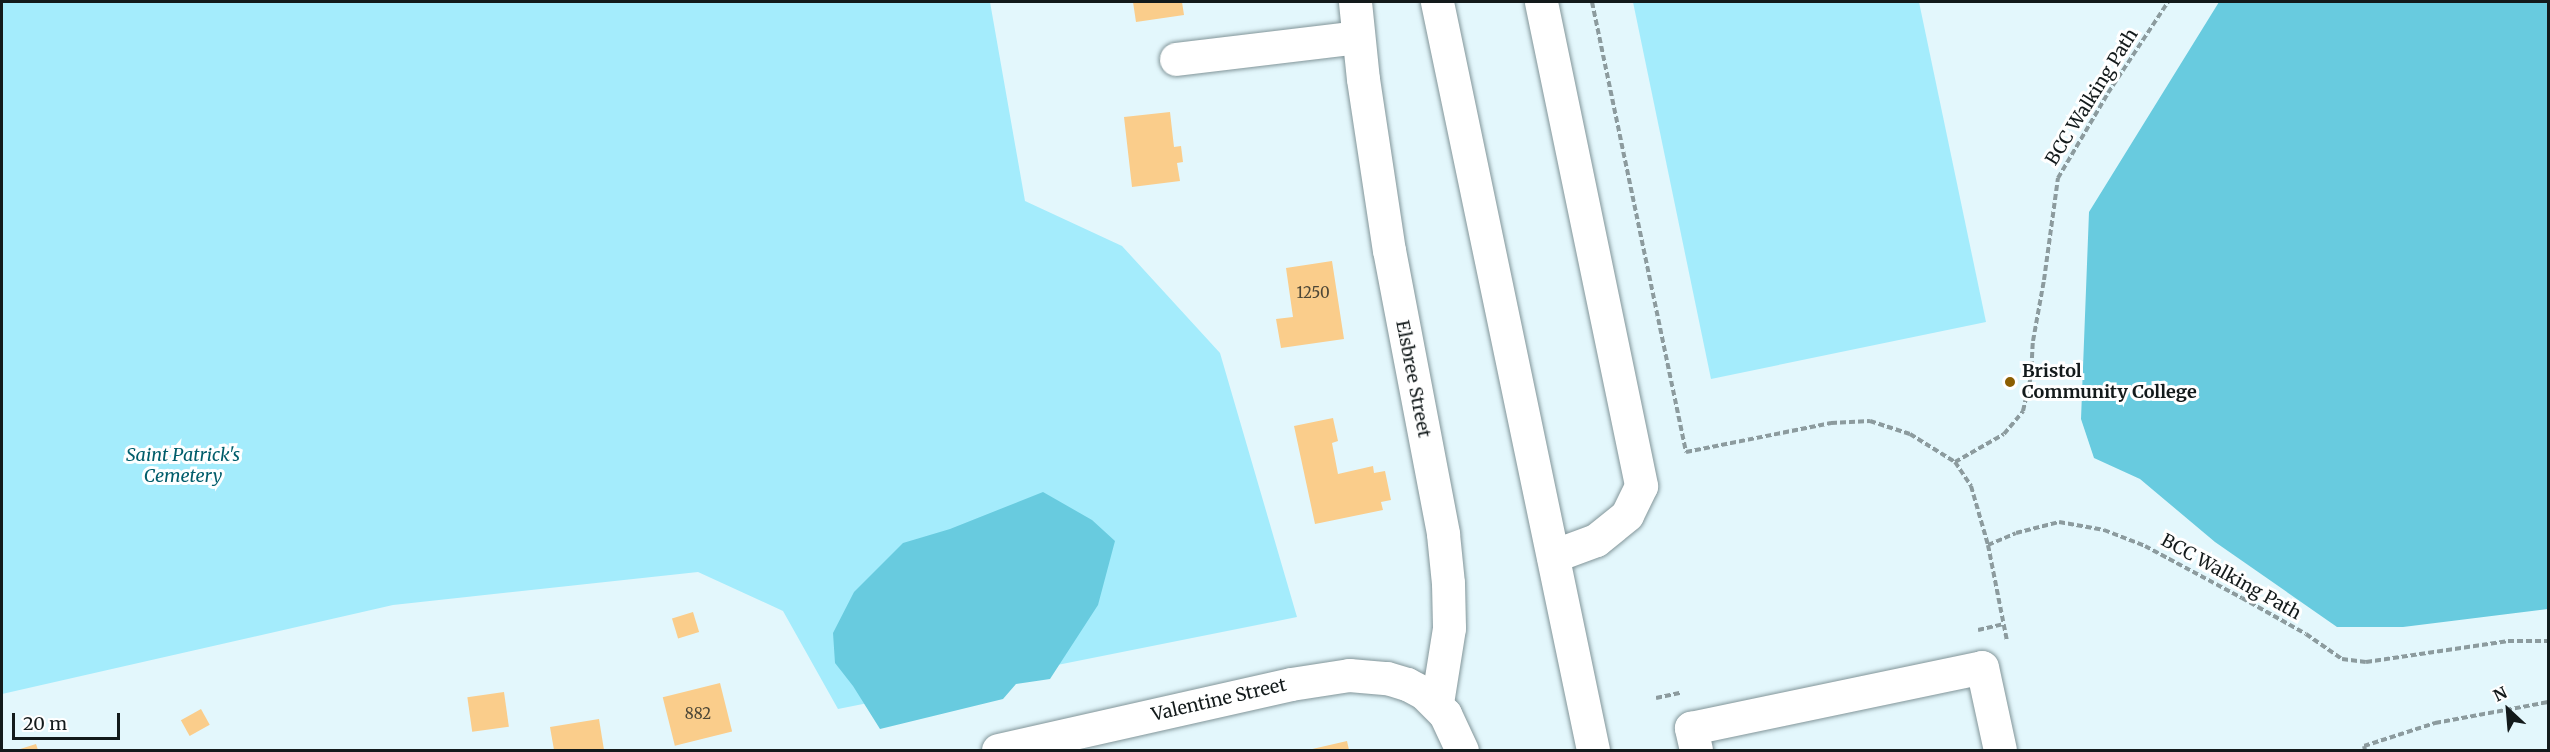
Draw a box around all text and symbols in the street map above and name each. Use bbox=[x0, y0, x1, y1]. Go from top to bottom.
street label: BCC Walking Path bbox=[2041, 25, 2143, 169]
house number: 1250 bbox=[1296, 284, 1330, 302]
street label: Elsbree Street bbox=[1391, 318, 1435, 440]
place label: Bristol Community College bbox=[2022, 361, 2197, 404]
marker: Bristol Community College bbox=[2003, 375, 2017, 389]
park label: Saint Patrick's Cemetery bbox=[126, 445, 240, 488]
street label: BCC Walking Path bbox=[2157, 530, 2305, 624]
street label: Valentine Street bbox=[1150, 674, 1288, 726]
north arrow bbox=[2478, 680, 2538, 740]
text: N bbox=[2490, 682, 2510, 706]
scale bar bbox=[15, 701, 123, 739]
house number: 882 bbox=[685, 705, 711, 723]
text: 20 m bbox=[23, 712, 67, 735]

